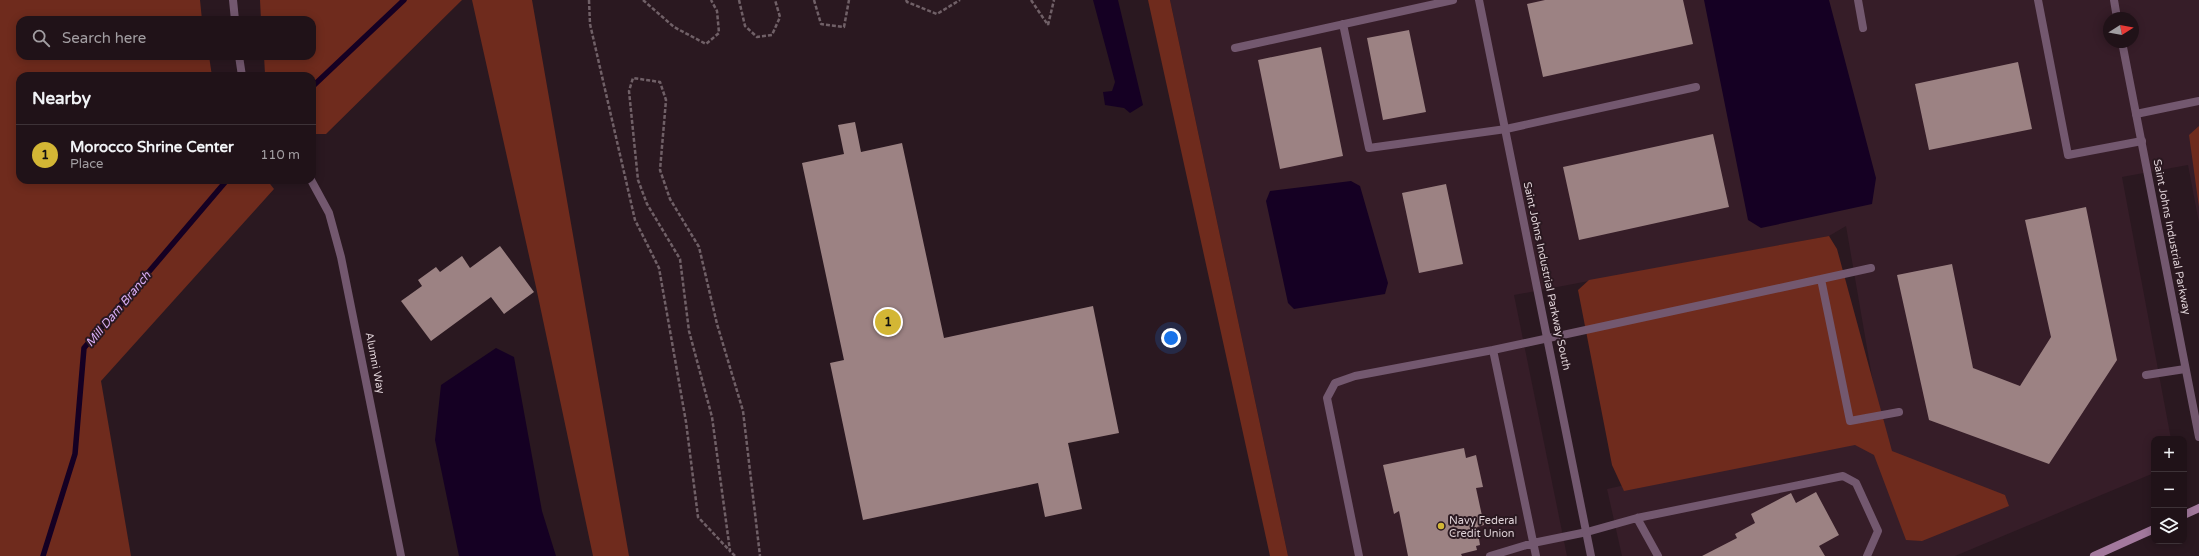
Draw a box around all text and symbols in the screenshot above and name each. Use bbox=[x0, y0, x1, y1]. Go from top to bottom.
north arrow bbox=[2103, 12, 2139, 48]
search box bbox=[16, 16, 316, 60]
icon: search bbox=[30, 27, 52, 49]
text: Search here bbox=[62, 29, 146, 47]
text: Nearby bbox=[32, 88, 91, 109]
text: Morocco Shrine Center bbox=[70, 138, 234, 156]
text: 1 bbox=[41, 147, 49, 163]
text: 110 m bbox=[260, 147, 300, 163]
text: Place bbox=[70, 156, 103, 172]
street label: Saint Johns Industrial Parkway bbox=[2151, 158, 2194, 316]
street label: Saint Johns Industrial Parkway South bbox=[1521, 181, 1573, 371]
water label: Mill Dam Branch bbox=[82, 268, 154, 349]
pin: 1 bbox=[875, 307, 901, 337]
your location bbox=[1161, 328, 1181, 348]
street label: Alumni Way bbox=[363, 331, 387, 395]
map controls bbox=[2151, 436, 2187, 544]
button: + bbox=[2151, 436, 2187, 472]
button: − bbox=[2151, 472, 2187, 508]
button: layers bbox=[2151, 508, 2187, 544]
place label: Navy Federal Credit Union bbox=[1449, 514, 1517, 540]
marker: Navy Federal Credit Union bbox=[1436, 521, 1446, 531]

